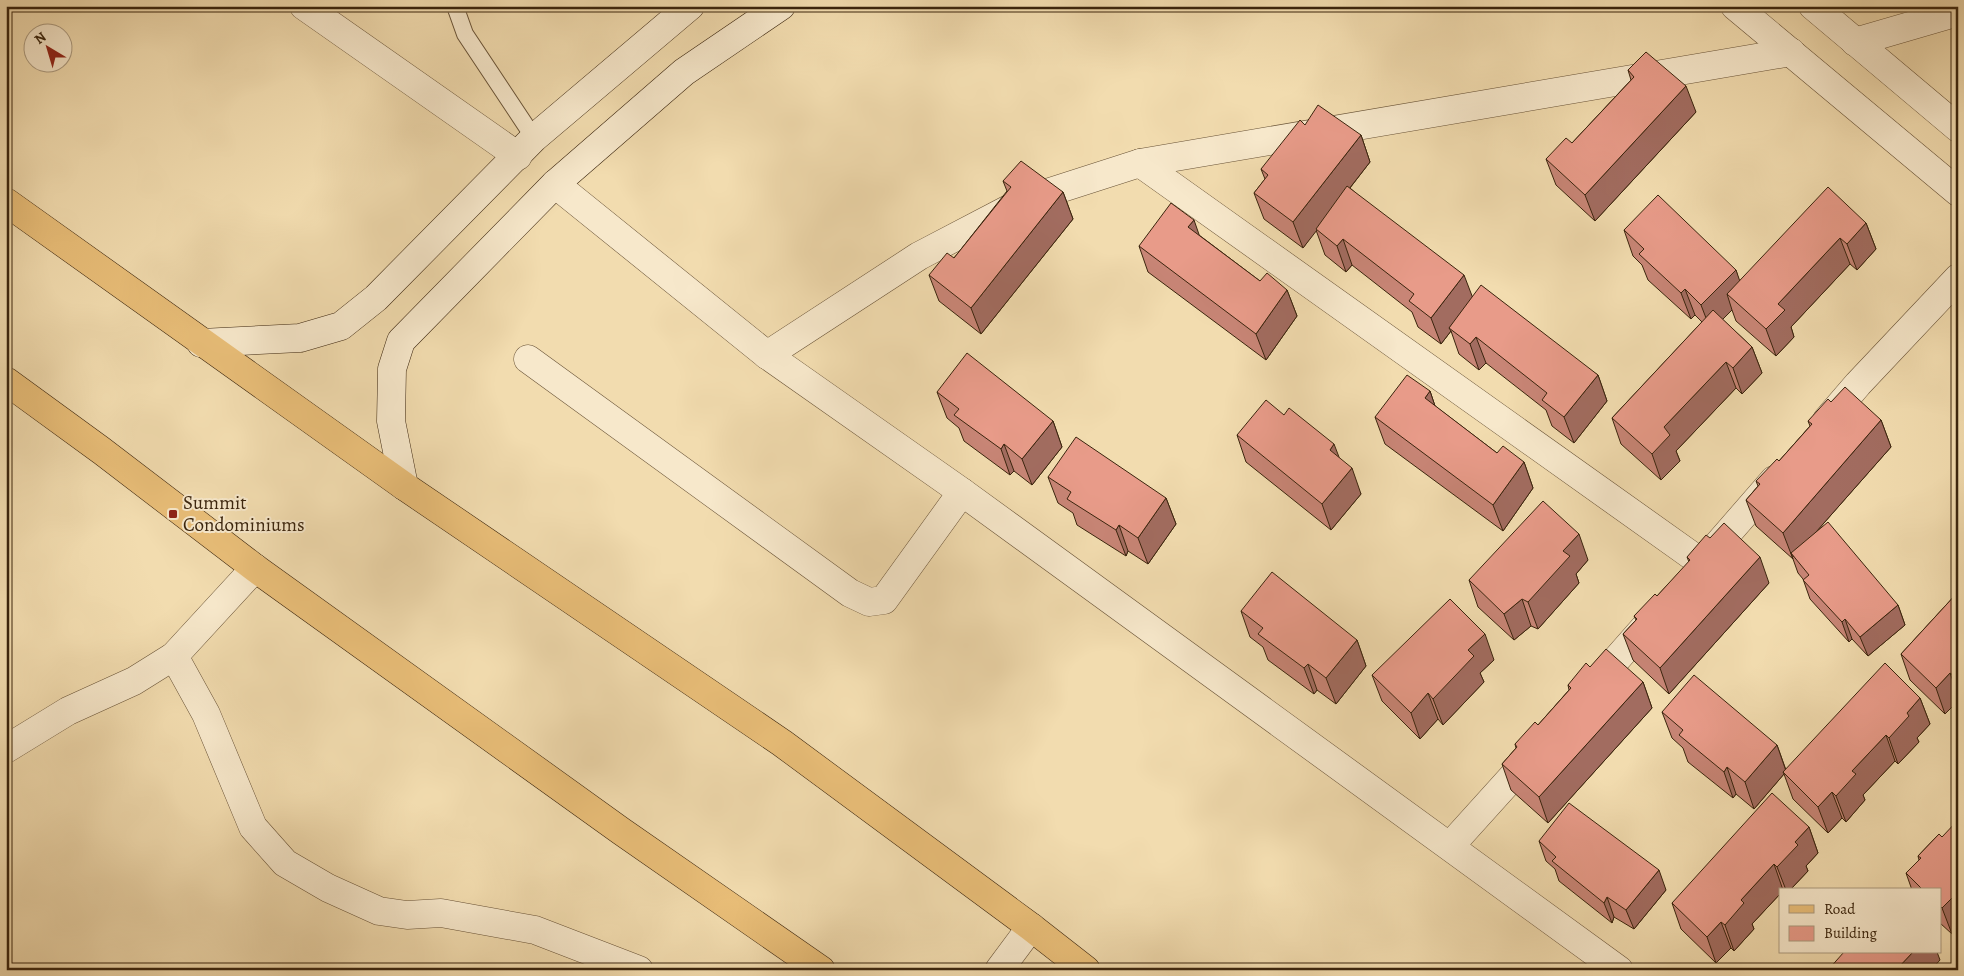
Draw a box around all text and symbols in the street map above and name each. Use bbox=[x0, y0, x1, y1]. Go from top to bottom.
north arrow bbox=[22, 22, 72, 72]
text: N bbox=[30, 28, 50, 49]
place label: Summit Condominiums bbox=[183, 490, 305, 538]
marker: Summit Condominiums bbox=[167, 508, 179, 520]
legend bbox=[1779, 888, 1942, 954]
text: Road bbox=[1824, 899, 1856, 919]
text: Building bbox=[1824, 923, 1877, 943]

